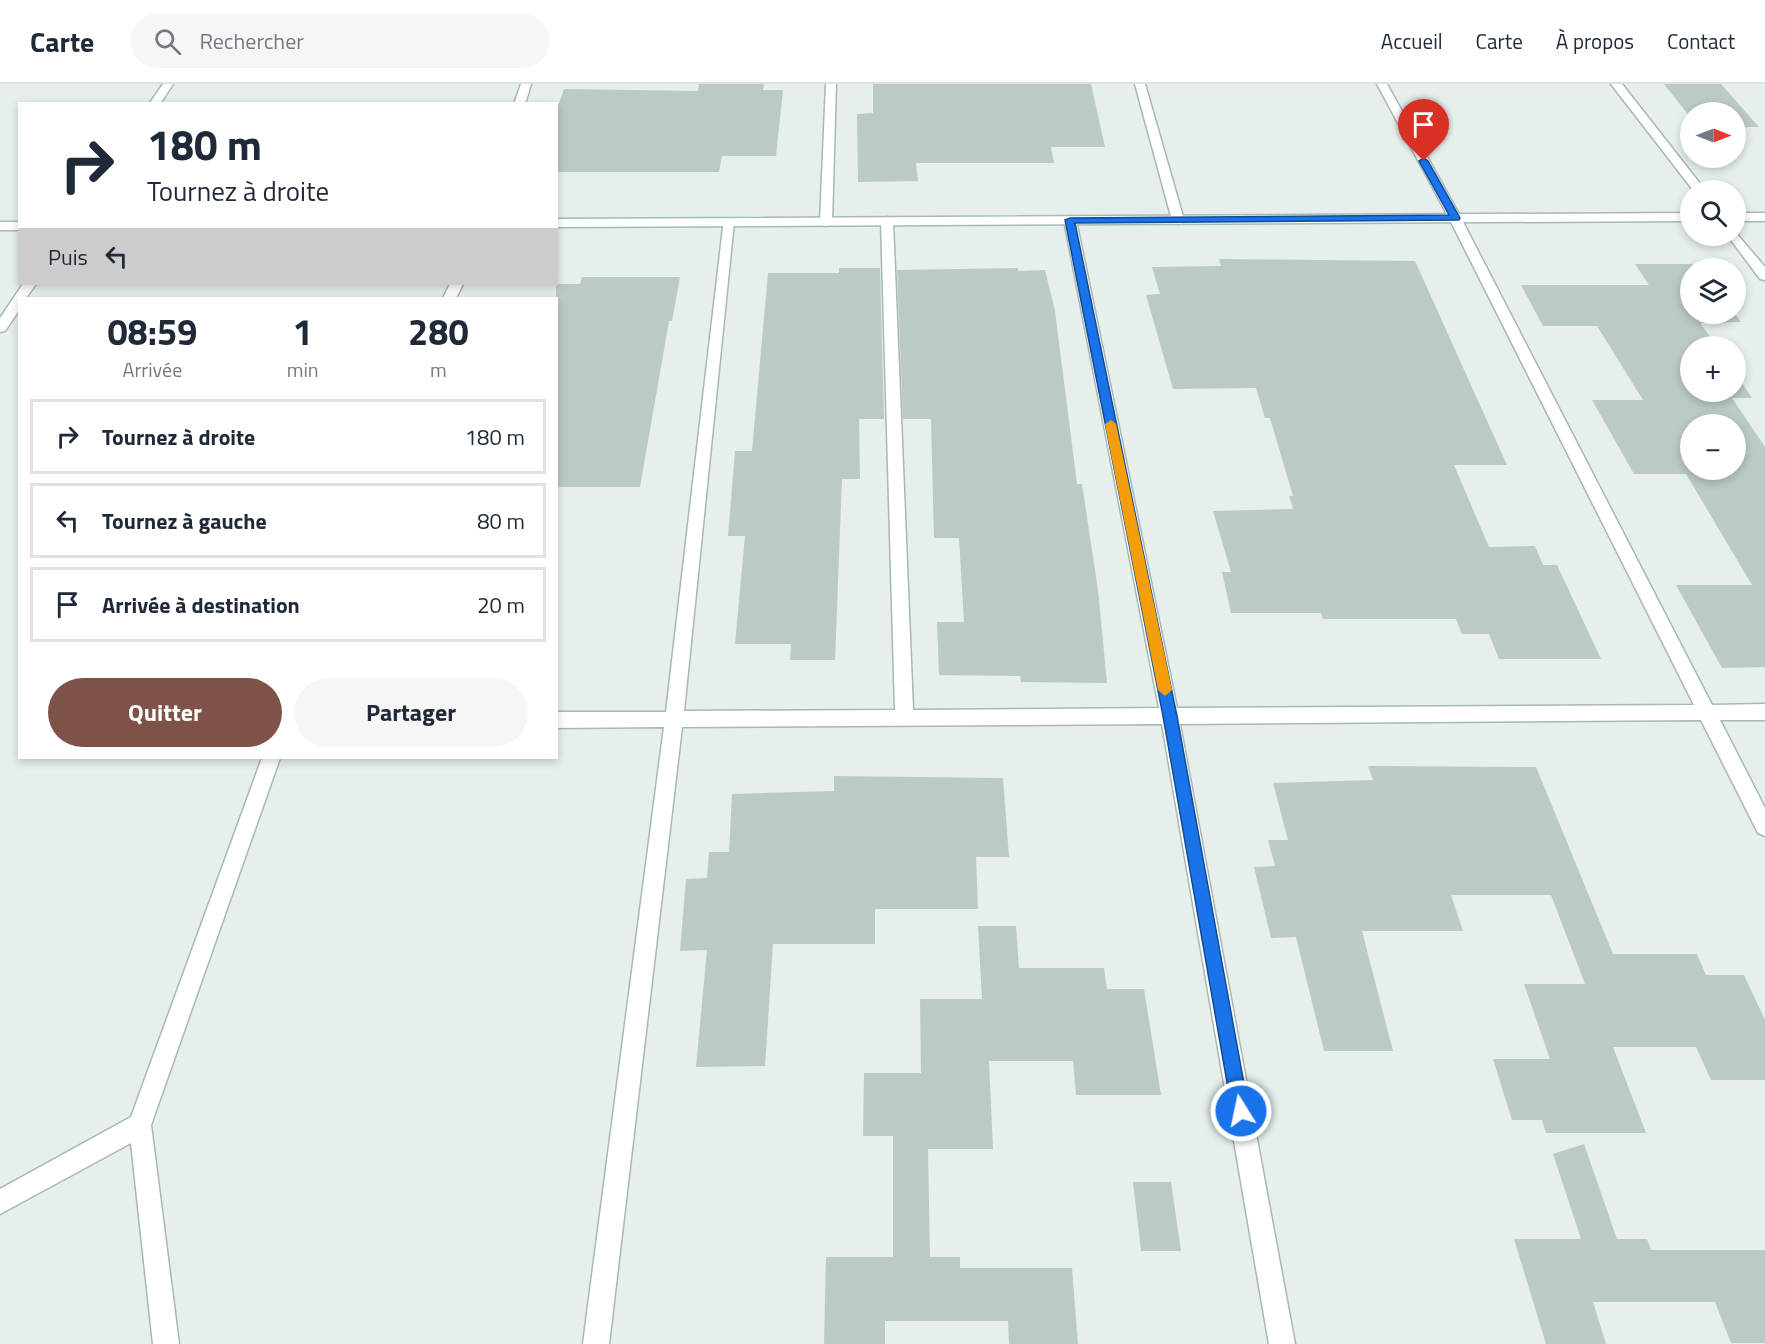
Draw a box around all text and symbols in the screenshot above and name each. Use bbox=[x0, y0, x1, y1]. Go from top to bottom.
search box bbox=[130, 14, 550, 68]
text: Carte bbox=[30, 20, 94, 63]
text: Rechercher bbox=[199, 24, 304, 58]
icon: search bbox=[151, 25, 184, 58]
text: Accueil bbox=[1381, 25, 1443, 57]
text: Carte bbox=[1476, 25, 1523, 57]
text: À propos bbox=[1556, 25, 1634, 57]
text: Contact bbox=[1667, 25, 1735, 57]
pin bbox=[1398, 99, 1449, 161]
north arrow bbox=[1680, 102, 1746, 168]
map controls bbox=[1680, 102, 1746, 480]
icon: arrive bbox=[1407, 108, 1440, 141]
text: 180 m bbox=[147, 112, 262, 176]
icon: right bbox=[48, 126, 126, 204]
text: Tournez à droite bbox=[147, 170, 329, 211]
button: search bbox=[1680, 180, 1746, 246]
text: Puis bbox=[48, 240, 88, 274]
icon: left bbox=[100, 240, 133, 273]
button: layers bbox=[1680, 258, 1746, 324]
text: 08:59 bbox=[107, 304, 197, 359]
text: 1 bbox=[293, 304, 313, 359]
text: 280 bbox=[408, 304, 469, 359]
button: + bbox=[1680, 336, 1746, 402]
text: Arrivée bbox=[122, 354, 182, 385]
text: min bbox=[287, 354, 319, 385]
text: m bbox=[430, 354, 447, 385]
button: − bbox=[1680, 414, 1746, 480]
icon: right bbox=[51, 420, 84, 453]
text: Tournez à droite bbox=[102, 420, 255, 454]
text: 180 m bbox=[465, 420, 525, 454]
icon: left bbox=[51, 504, 84, 537]
text: Tournez à gauche bbox=[102, 504, 267, 538]
text: 80 m bbox=[477, 504, 525, 538]
icon: arrive bbox=[51, 588, 84, 621]
text: Arrivée à destination bbox=[102, 588, 300, 622]
text: 20 m bbox=[477, 588, 525, 622]
button: Quitter bbox=[48, 678, 282, 747]
button: Partager bbox=[294, 678, 528, 747]
position arrow bbox=[1209, 1079, 1273, 1143]

